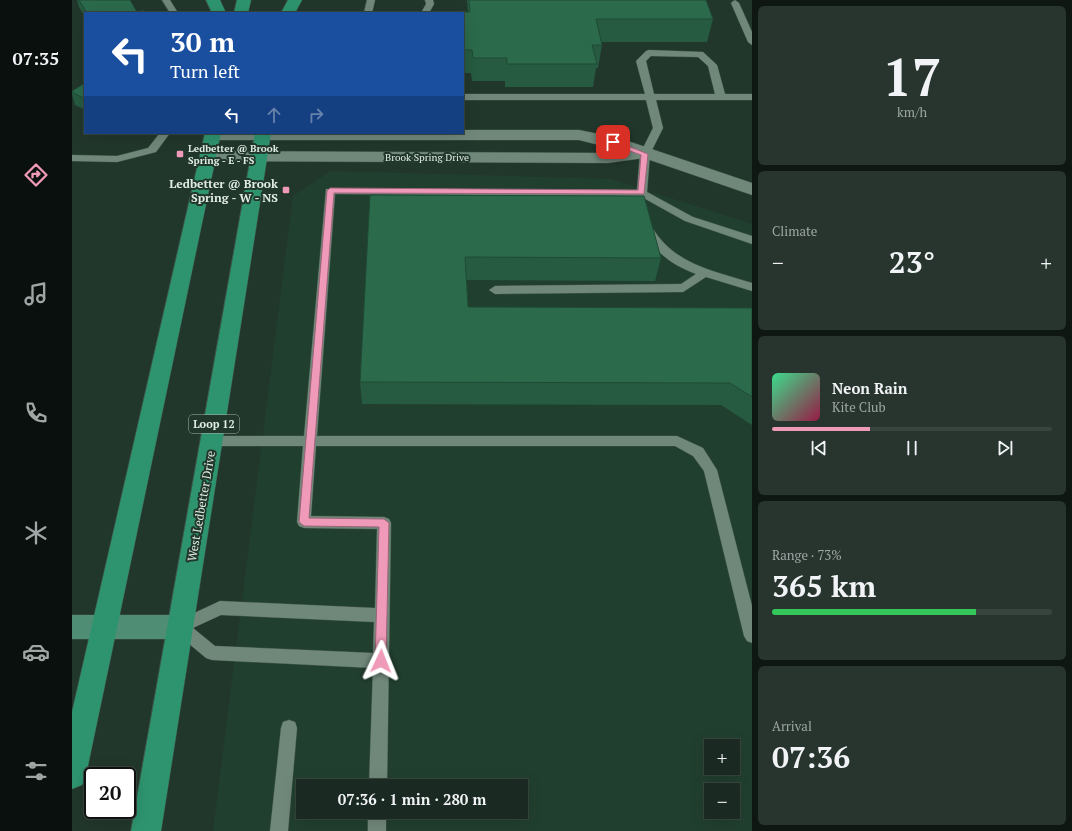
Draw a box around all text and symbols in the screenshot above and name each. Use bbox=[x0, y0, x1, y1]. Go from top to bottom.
text: 30 m bbox=[170, 23, 235, 60]
icon: left bbox=[104, 28, 156, 80]
text: 17 bbox=[883, 42, 941, 111]
text: 07:35 bbox=[13, 46, 59, 70]
text: Turn left bbox=[170, 59, 240, 83]
text: km/h bbox=[897, 103, 927, 121]
icon: left bbox=[221, 104, 243, 126]
icon: ahead bbox=[263, 104, 285, 126]
icon: right bbox=[305, 104, 327, 126]
pin bbox=[596, 125, 630, 159]
icon: arrive bbox=[602, 131, 624, 153]
place label: Ledbetter @ Brook Spring - E - FS bbox=[188, 142, 279, 167]
marker: Ledbetter @ Brook Spring - E - FS bbox=[175, 149, 185, 159]
street label: Brook Spring Drive bbox=[385, 151, 469, 164]
icon: directions bbox=[22, 161, 50, 189]
place label: Ledbetter @ Brook Spring - W - NS bbox=[169, 176, 278, 205]
marker: Ledbetter @ Brook Spring - W - NS bbox=[281, 185, 291, 195]
text: Climate bbox=[772, 222, 817, 240]
text: 23° bbox=[889, 242, 935, 282]
text: − bbox=[772, 248, 784, 277]
text: + bbox=[1040, 248, 1052, 277]
icon: music bbox=[22, 280, 50, 308]
text: Neon Rain bbox=[832, 378, 908, 398]
text: Kite Club bbox=[832, 398, 886, 416]
icon: phone bbox=[22, 399, 50, 427]
road number: Loop 12 bbox=[189, 415, 239, 433]
icon: previous bbox=[808, 437, 830, 459]
icon: pause bbox=[901, 437, 923, 459]
icon: next bbox=[994, 437, 1016, 459]
street label: West Ledbetter Drive bbox=[184, 450, 218, 562]
icon: climate bbox=[22, 519, 50, 547]
text: Range · 73% bbox=[772, 546, 842, 564]
text: 365 km bbox=[772, 566, 876, 606]
icon: car bbox=[22, 638, 50, 666]
position arrow bbox=[360, 640, 402, 682]
text: Arrival bbox=[772, 717, 812, 735]
text: 07:36 bbox=[772, 737, 850, 777]
map controls bbox=[704, 739, 740, 819]
button: + bbox=[704, 739, 740, 775]
icon: filters bbox=[22, 757, 50, 785]
speed limit sign: 20 bbox=[84, 767, 136, 819]
button: − bbox=[704, 783, 740, 819]
text: 07:36 · 1 min · 280 m bbox=[338, 789, 486, 809]

